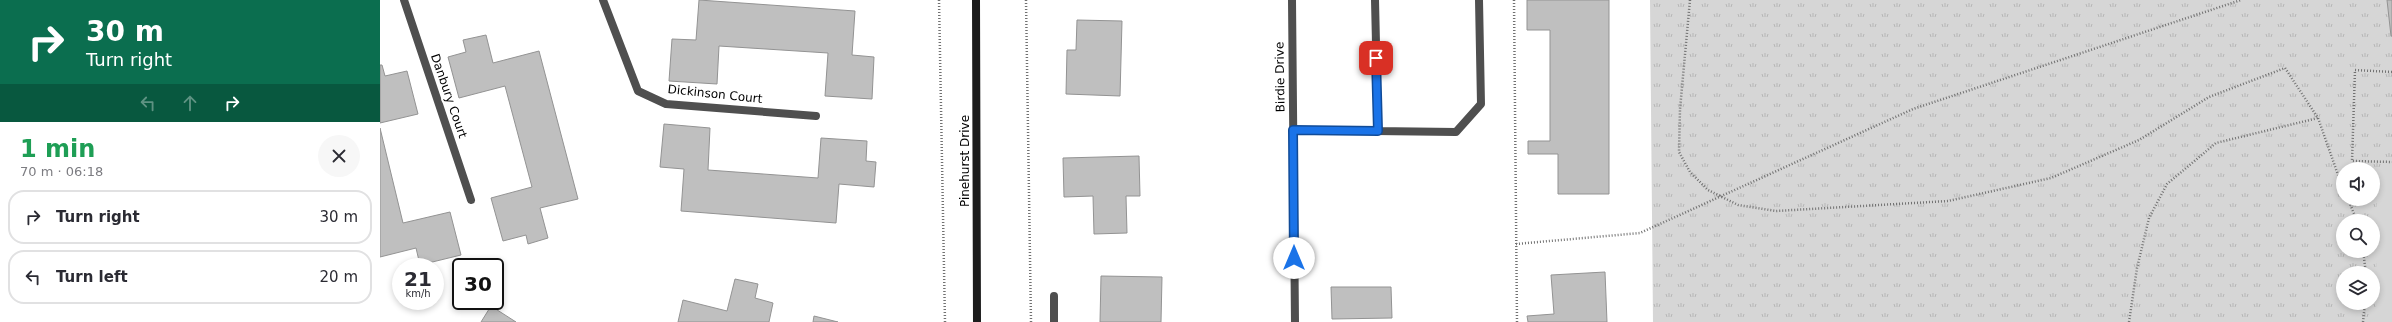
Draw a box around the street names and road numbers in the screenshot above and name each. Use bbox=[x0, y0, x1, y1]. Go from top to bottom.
street label: Birdie Drive bbox=[1272, 42, 1288, 112]
street label: Danbury Court bbox=[428, 52, 470, 140]
street label: Dickinson Court bbox=[667, 82, 763, 106]
street label: Pinehurst Drive bbox=[958, 115, 972, 207]

